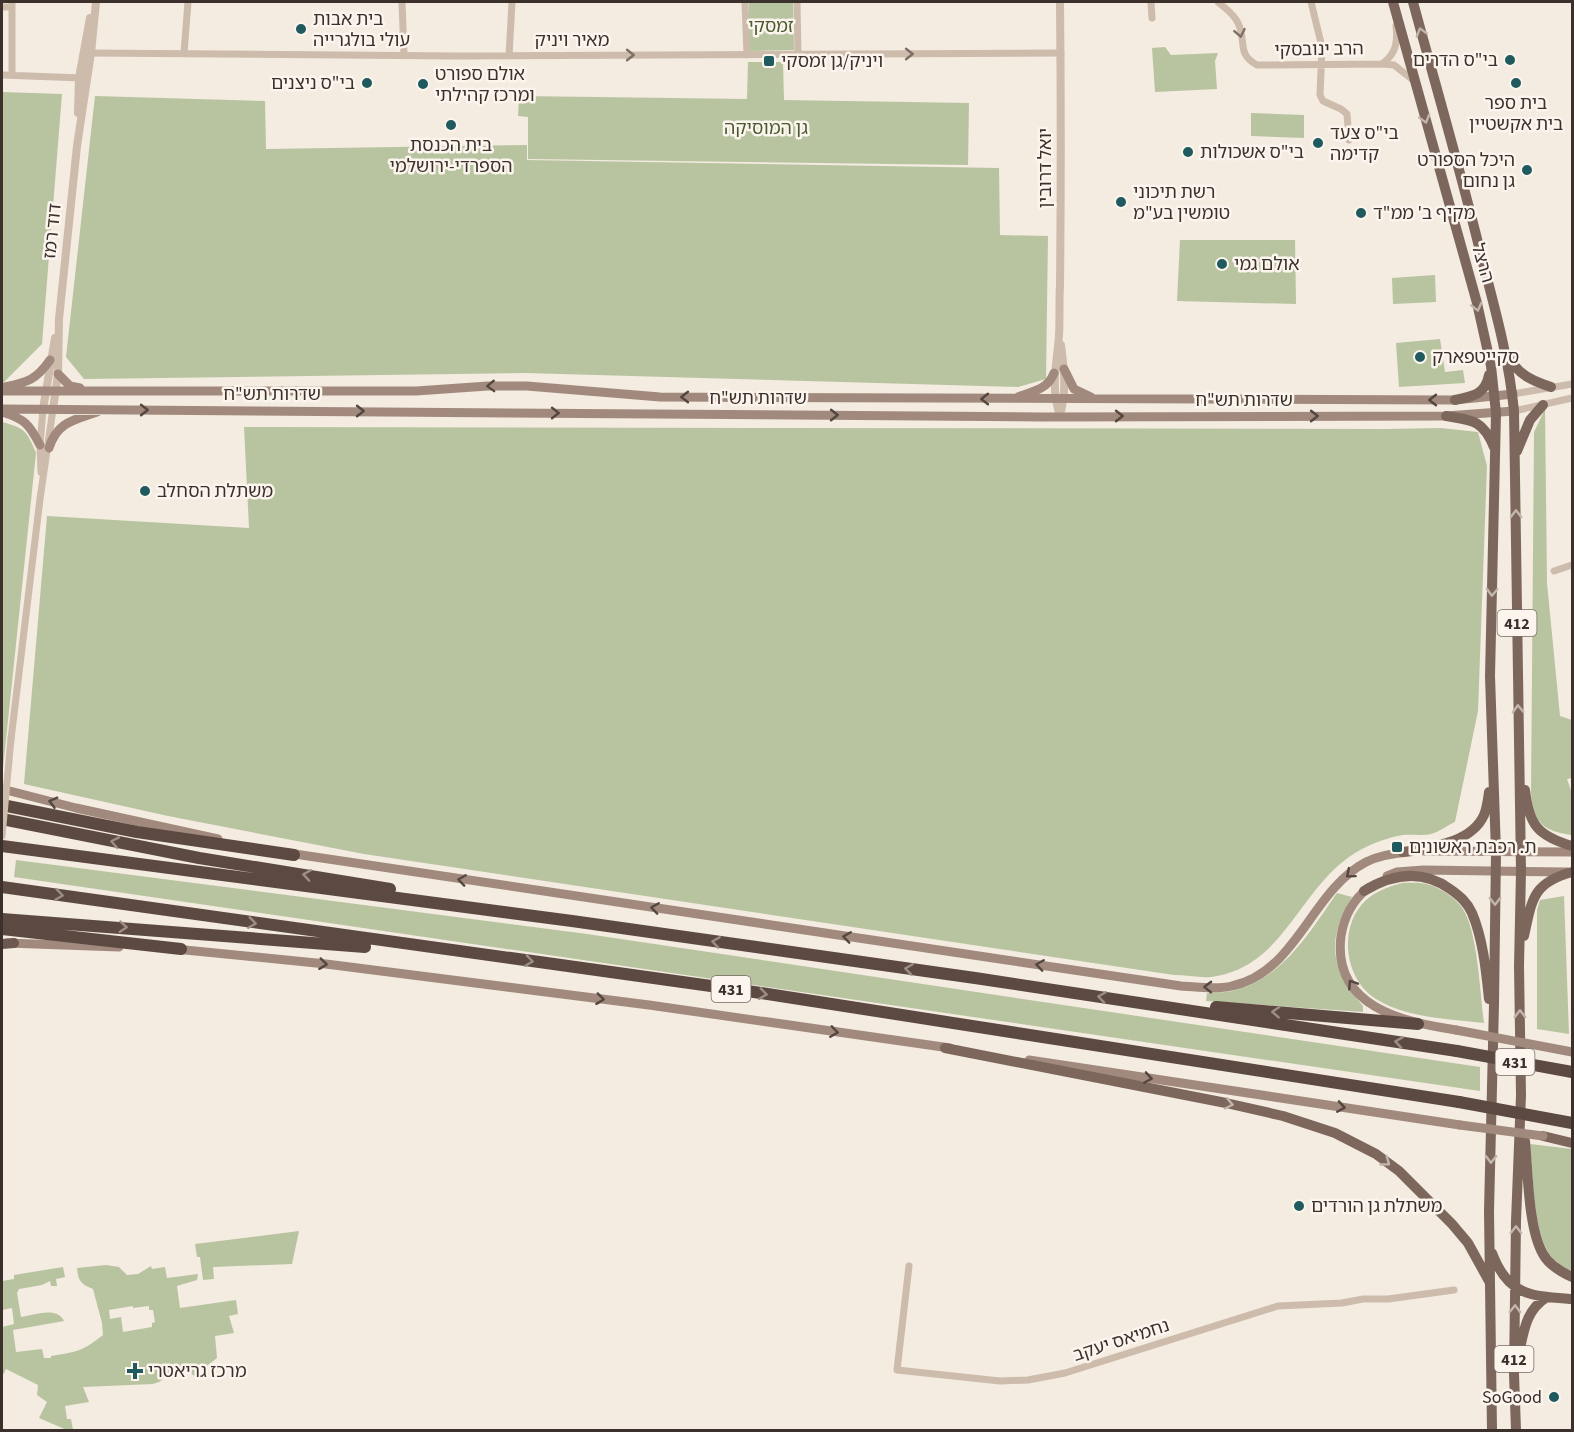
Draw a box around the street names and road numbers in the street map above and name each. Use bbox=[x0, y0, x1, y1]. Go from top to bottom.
street label: מאיר ויניק bbox=[535, 28, 609, 53]
street label: הרב ינובסקי bbox=[1274, 36, 1364, 63]
street label: יואל דרובין bbox=[1033, 128, 1058, 208]
street label: דוד רמז bbox=[37, 202, 68, 260]
street label: הרצל bbox=[1465, 240, 1500, 286]
street label: שדרות תש"ח bbox=[223, 382, 321, 407]
street label: שדרות תש"ח bbox=[709, 386, 807, 411]
street label: שדרות תש"ח bbox=[1195, 388, 1293, 413]
road number: 412 bbox=[1498, 610, 1537, 636]
road number: 431 bbox=[712, 976, 750, 1002]
road number: 431 bbox=[1496, 1049, 1534, 1075]
street label: נחמיאס יעקב bbox=[1070, 1313, 1173, 1368]
road number: 412 bbox=[1494, 1346, 1534, 1372]

